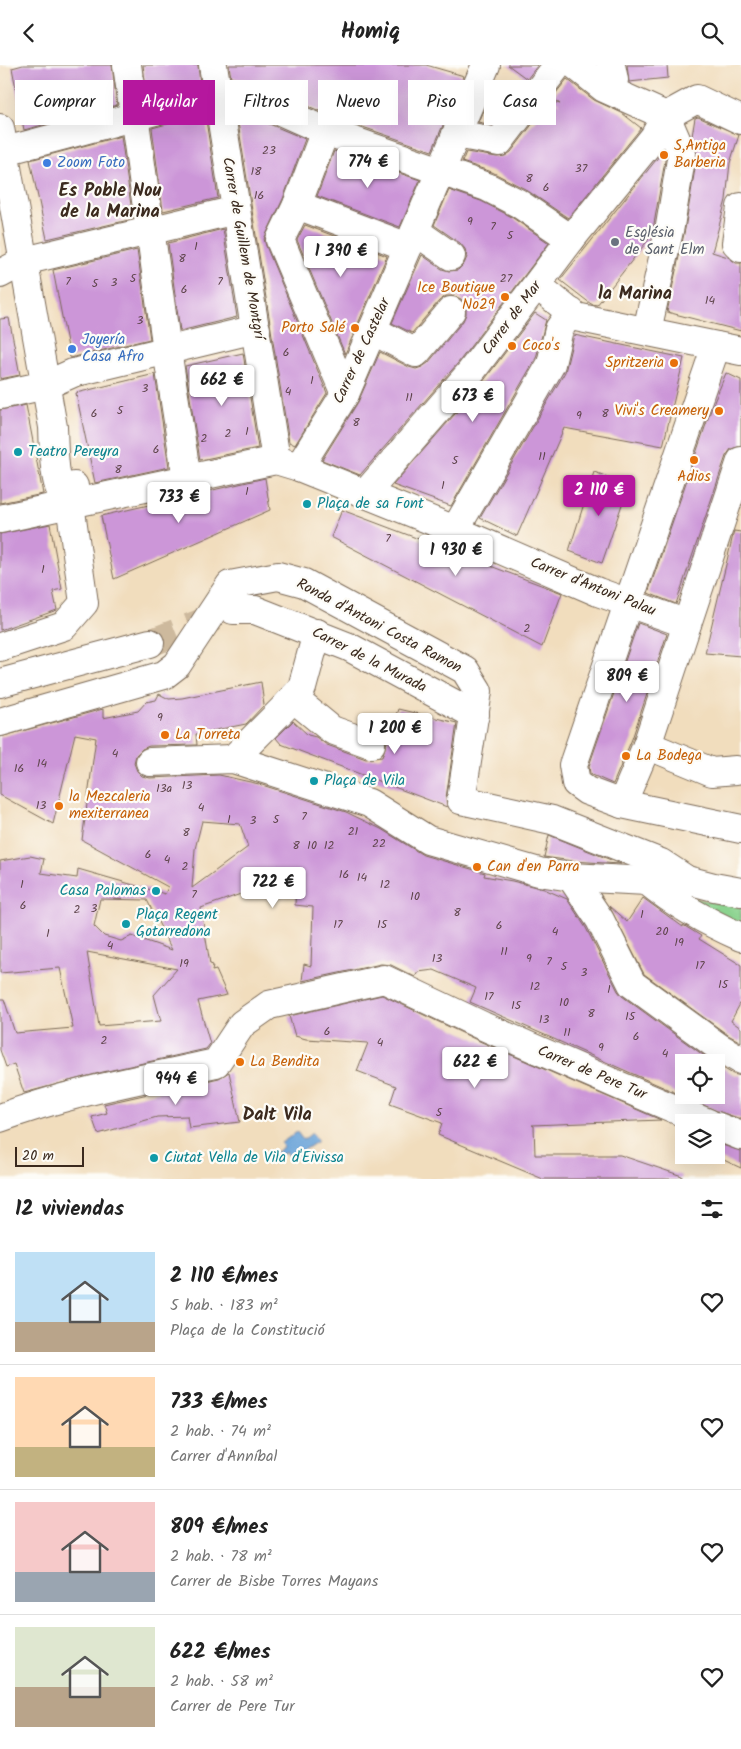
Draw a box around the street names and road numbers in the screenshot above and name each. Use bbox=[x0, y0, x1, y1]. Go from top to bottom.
street label: Carrer de Guillem de Montgrí bbox=[215, 155, 271, 343]
street label: Carrer de Mar bbox=[476, 275, 549, 360]
street label: Carrer de Castelar bbox=[327, 293, 398, 408]
street label: Carrer d'Antoni Palau bbox=[526, 551, 660, 623]
street label: Ronda d'Antoni Costa Ramon bbox=[292, 572, 466, 680]
street label: Carrer de la Murada bbox=[307, 621, 431, 699]
street label: Carrer de Pere Tur bbox=[534, 1039, 651, 1107]

